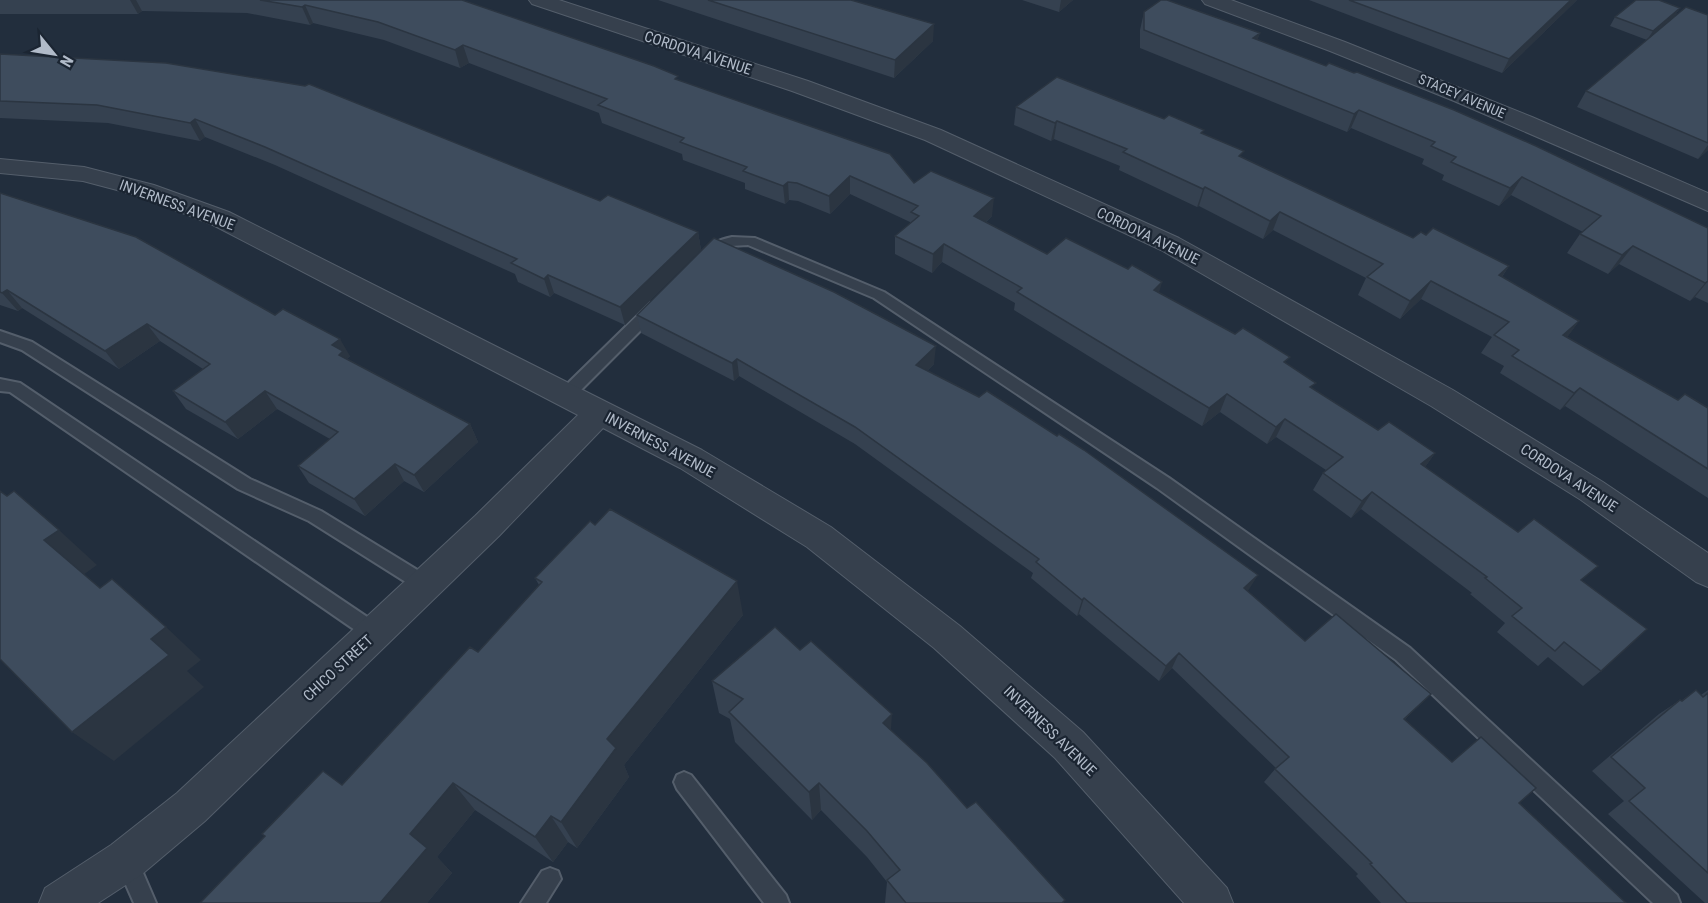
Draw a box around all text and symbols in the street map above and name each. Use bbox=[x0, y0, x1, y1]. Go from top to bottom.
north arrow bbox=[24, 24, 84, 84]
street label: CORDOVA AVENUE bbox=[642, 27, 754, 79]
text: N bbox=[56, 52, 77, 70]
street label: STACEY AVENUE bbox=[1416, 70, 1508, 122]
street label: INVERNESS AVENUE bbox=[117, 176, 237, 234]
street label: CORDOVA AVENUE bbox=[1094, 203, 1202, 269]
street label: INVERNESS AVENUE bbox=[602, 408, 718, 482]
street label: CORDOVA AVENUE bbox=[1517, 440, 1621, 516]
street label: CHICO STREET bbox=[299, 631, 377, 705]
street label: INVERNESS AVENUE bbox=[1000, 682, 1100, 780]

